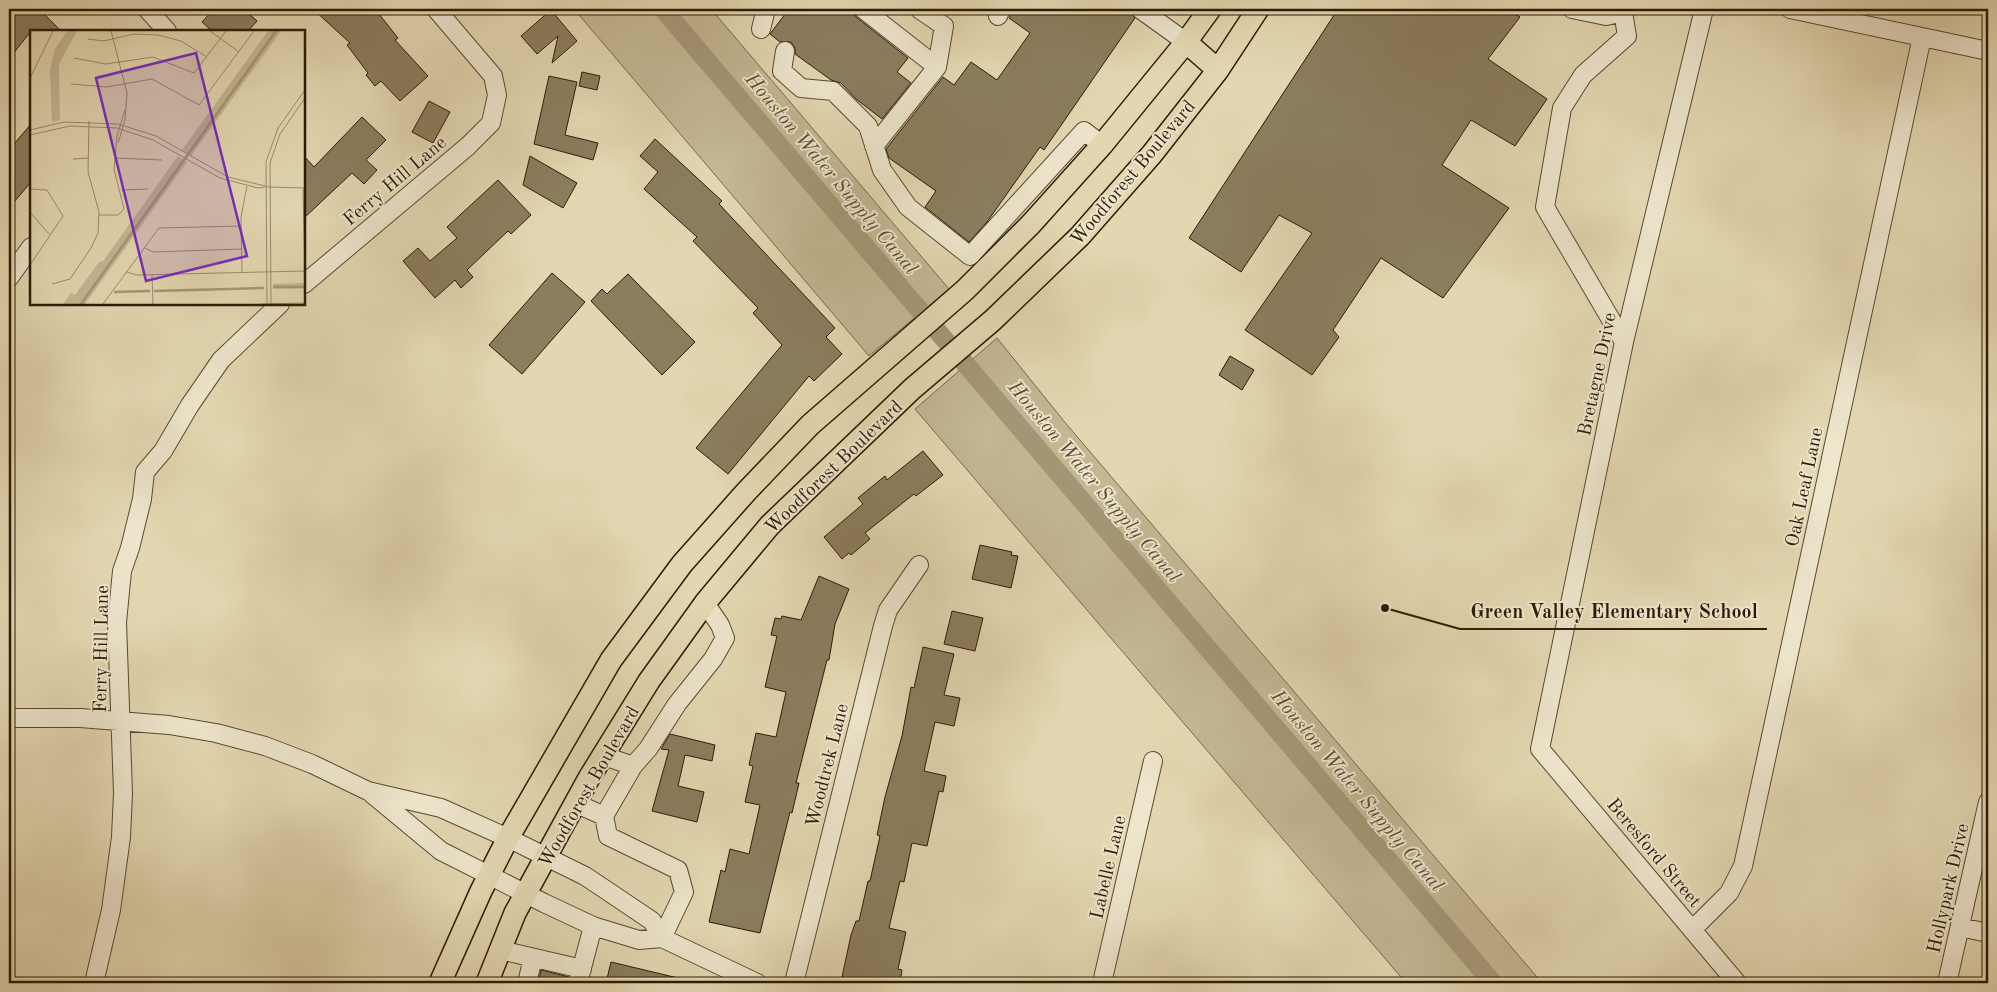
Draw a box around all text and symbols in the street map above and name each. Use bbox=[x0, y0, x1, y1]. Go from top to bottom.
inset map bbox=[30, 30, 305, 305]
water label: Houston Water Supply Canal bbox=[740, 69, 921, 279]
street label: Woodforest Boulevard bbox=[1068, 97, 1200, 250]
street label: Ferry Hill Lane bbox=[340, 133, 451, 230]
street label: Bretagne Drive bbox=[1576, 311, 1621, 438]
water label: Houston Water Supply Canal bbox=[1003, 377, 1184, 587]
street label: Woodforest Boulevard bbox=[762, 397, 907, 538]
street label: Oak Leaf Lane bbox=[1784, 426, 1827, 549]
street label: Ferry Hill Lane bbox=[92, 585, 113, 713]
callout: Green Valley Elementary School bbox=[1460, 594, 1767, 629]
text: Green Valley Elementary School bbox=[1470, 603, 1758, 623]
water label: Houston Water Supply Canal bbox=[1266, 686, 1447, 896]
street label: Woodtrek Lane bbox=[804, 702, 853, 829]
street label: Woodforest Boulevard bbox=[536, 703, 644, 871]
street label: Beresford Street bbox=[1602, 796, 1704, 912]
street label: Labelle Lane bbox=[1088, 814, 1131, 921]
street label: Hollypark Drive bbox=[1925, 822, 1974, 955]

